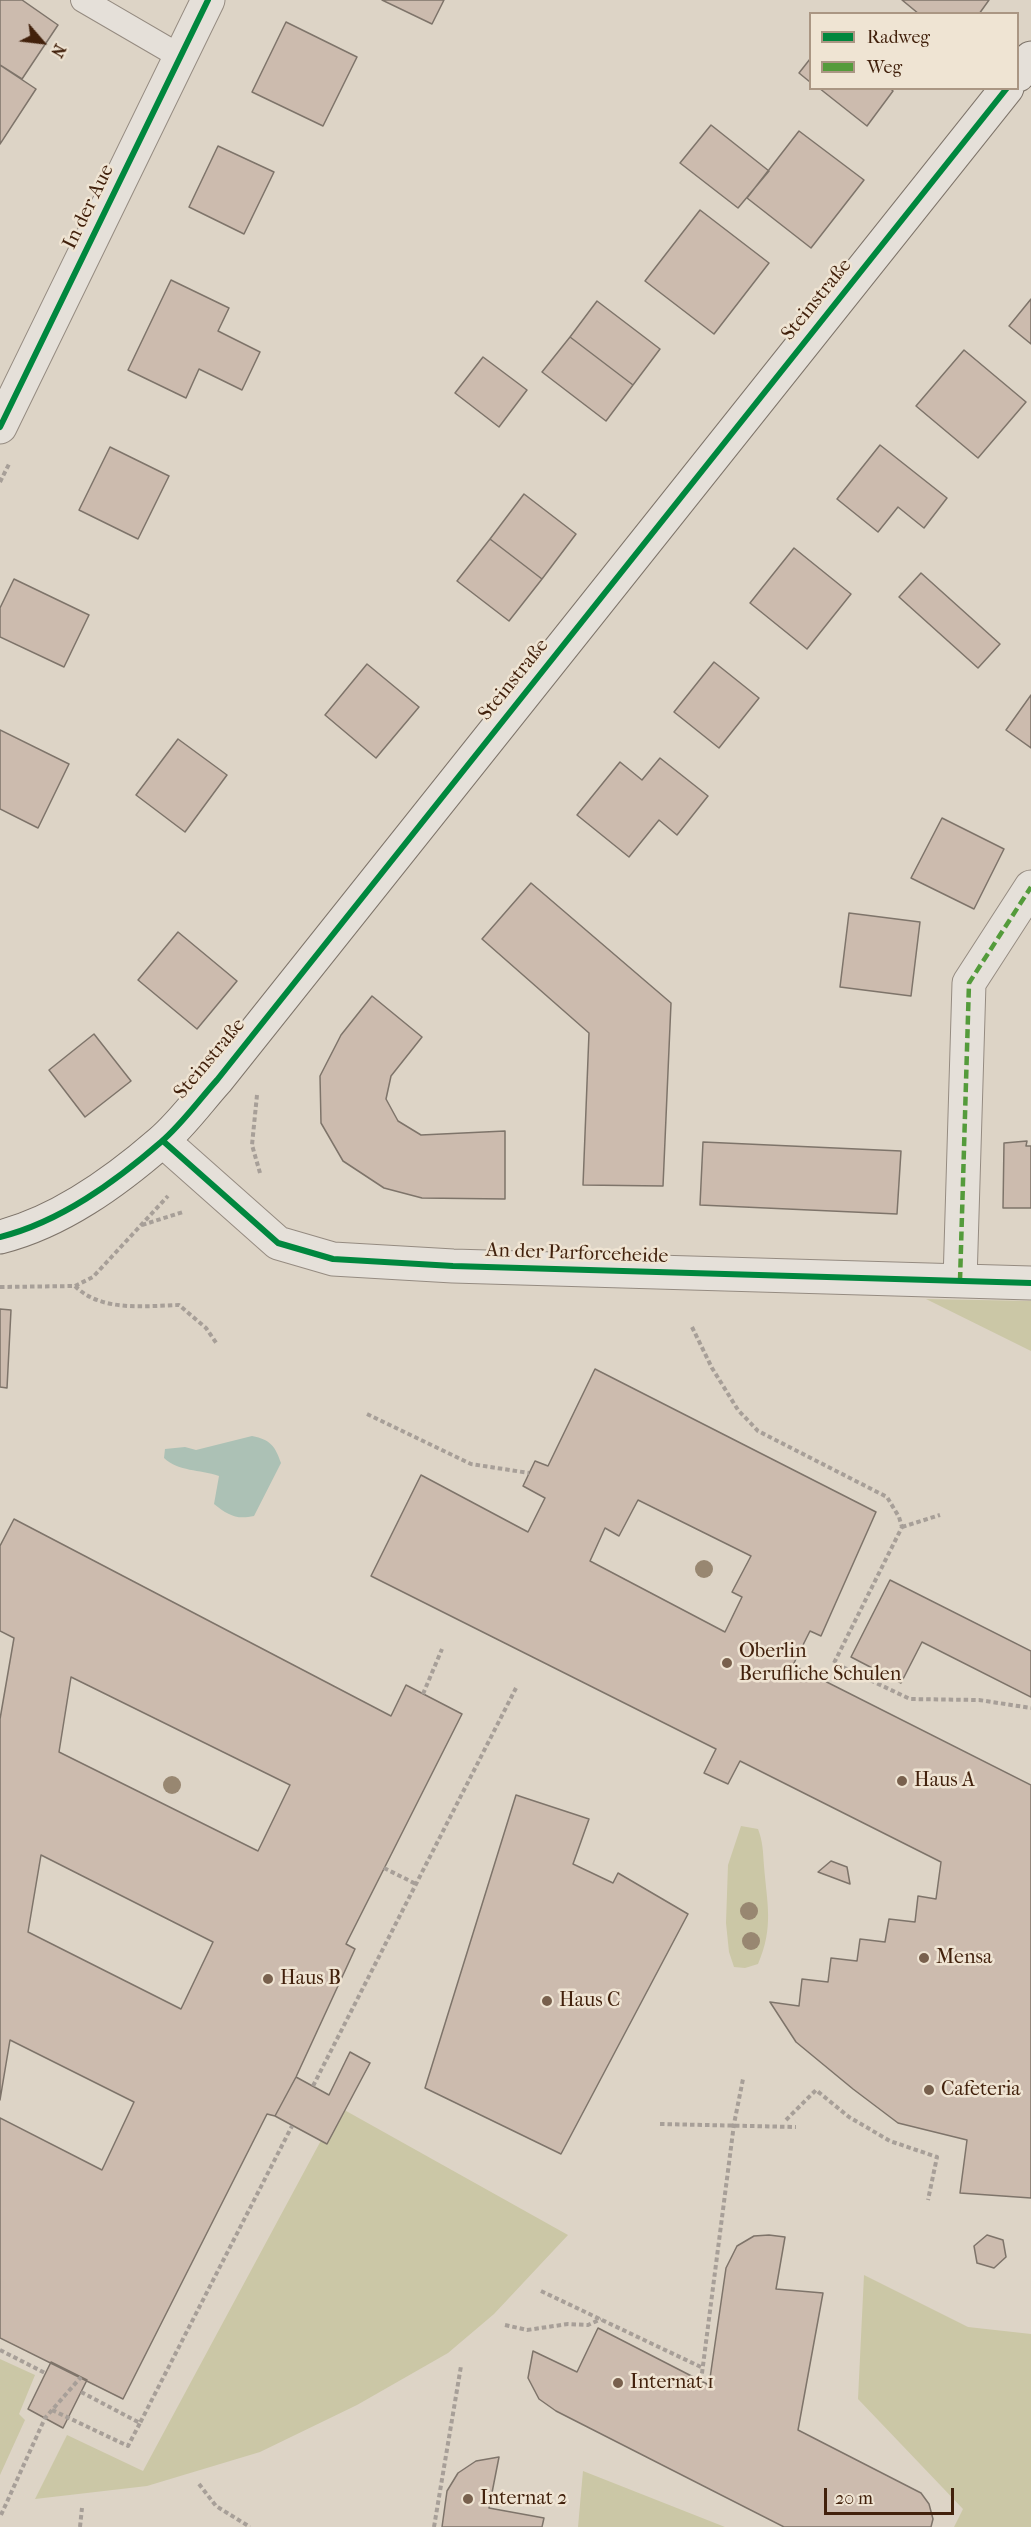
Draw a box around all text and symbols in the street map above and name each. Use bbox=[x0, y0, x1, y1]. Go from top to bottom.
north arrow bbox=[12, 12, 72, 72]
legend bbox=[809, 12, 1019, 90]
text: Radweg bbox=[867, 27, 930, 48]
text: N bbox=[47, 41, 70, 60]
text: Weg bbox=[867, 57, 902, 78]
street label: In der Aue bbox=[58, 161, 120, 253]
street label: Steinstraße bbox=[777, 254, 857, 346]
street label: Steinstraße bbox=[474, 634, 554, 726]
street label: Steinstraße bbox=[169, 1014, 251, 1104]
street label: An der Parforceheide bbox=[485, 1239, 669, 1269]
place label: Oberlin Berufliche Schulen bbox=[739, 1640, 901, 1687]
marker: Oberlin Berufliche Schulen bbox=[720, 1656, 734, 1670]
place label: Haus A bbox=[914, 1769, 975, 1793]
marker: Haus A bbox=[895, 1774, 909, 1788]
place label: Mensa bbox=[936, 1946, 992, 1970]
marker: Mensa bbox=[917, 1951, 931, 1965]
place label: Haus B bbox=[280, 1967, 341, 1991]
marker: Haus B bbox=[261, 1972, 275, 1986]
place label: Haus C bbox=[559, 1989, 620, 2013]
marker: Haus C bbox=[540, 1994, 554, 2008]
place label: Cafeteria bbox=[941, 2078, 1021, 2102]
marker: Cafeteria bbox=[922, 2083, 936, 2097]
place label: Internat 1 bbox=[630, 2371, 714, 2395]
marker: Internat 1 bbox=[611, 2376, 625, 2390]
scale bar bbox=[827, 2476, 958, 2514]
place label: Internat 2 bbox=[480, 2487, 567, 2511]
text: 20 m bbox=[835, 2488, 873, 2509]
marker: Internat 2 bbox=[461, 2492, 475, 2506]

